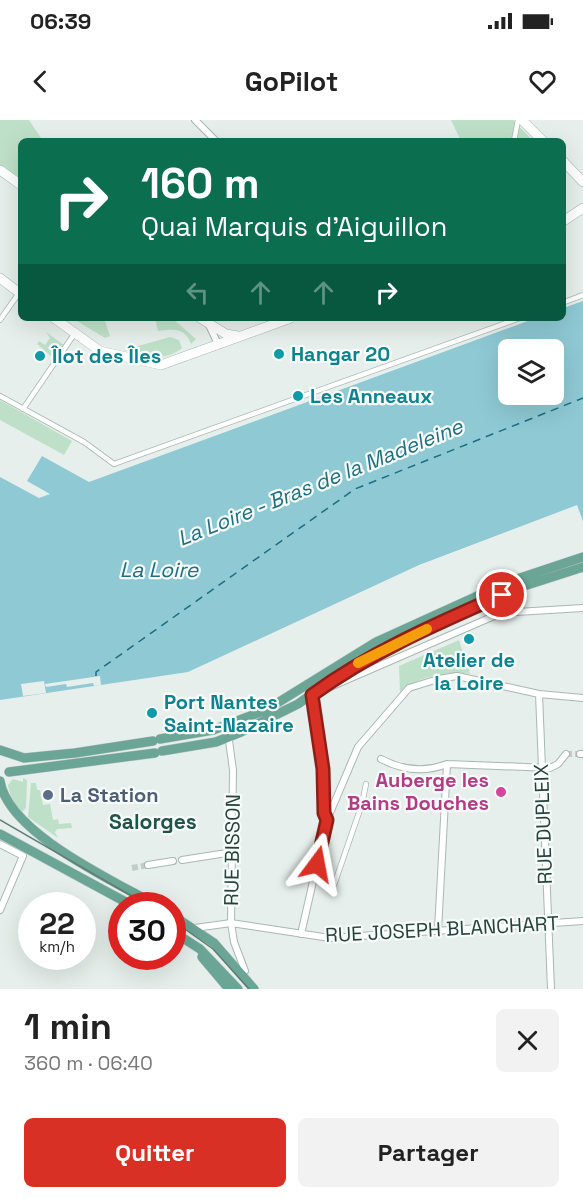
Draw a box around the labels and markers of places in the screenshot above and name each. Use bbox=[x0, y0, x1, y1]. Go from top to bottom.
place label: Hangar 20 bbox=[291, 341, 390, 367]
place label: Îlot des Îles bbox=[50, 343, 161, 369]
marker: Hangar 20 bbox=[272, 347, 286, 361]
marker: Îlot des Îles bbox=[33, 349, 47, 363]
place label: Les Anneaux bbox=[310, 383, 432, 409]
marker: Les Anneaux bbox=[291, 389, 305, 403]
pin bbox=[476, 569, 527, 620]
marker: Atelier de la Loire bbox=[462, 632, 476, 646]
place label: Atelier de la Loire bbox=[423, 647, 515, 696]
place label: Port Nantes Saint-Nazaire bbox=[164, 689, 294, 738]
marker: Port Nantes Saint-Nazaire bbox=[145, 706, 159, 720]
place label: Auberge les Bains Douches bbox=[347, 767, 489, 816]
place label: La Station bbox=[60, 782, 159, 808]
marker: Auberge les Bains Douches bbox=[494, 785, 508, 799]
marker: La Station bbox=[41, 788, 55, 802]

